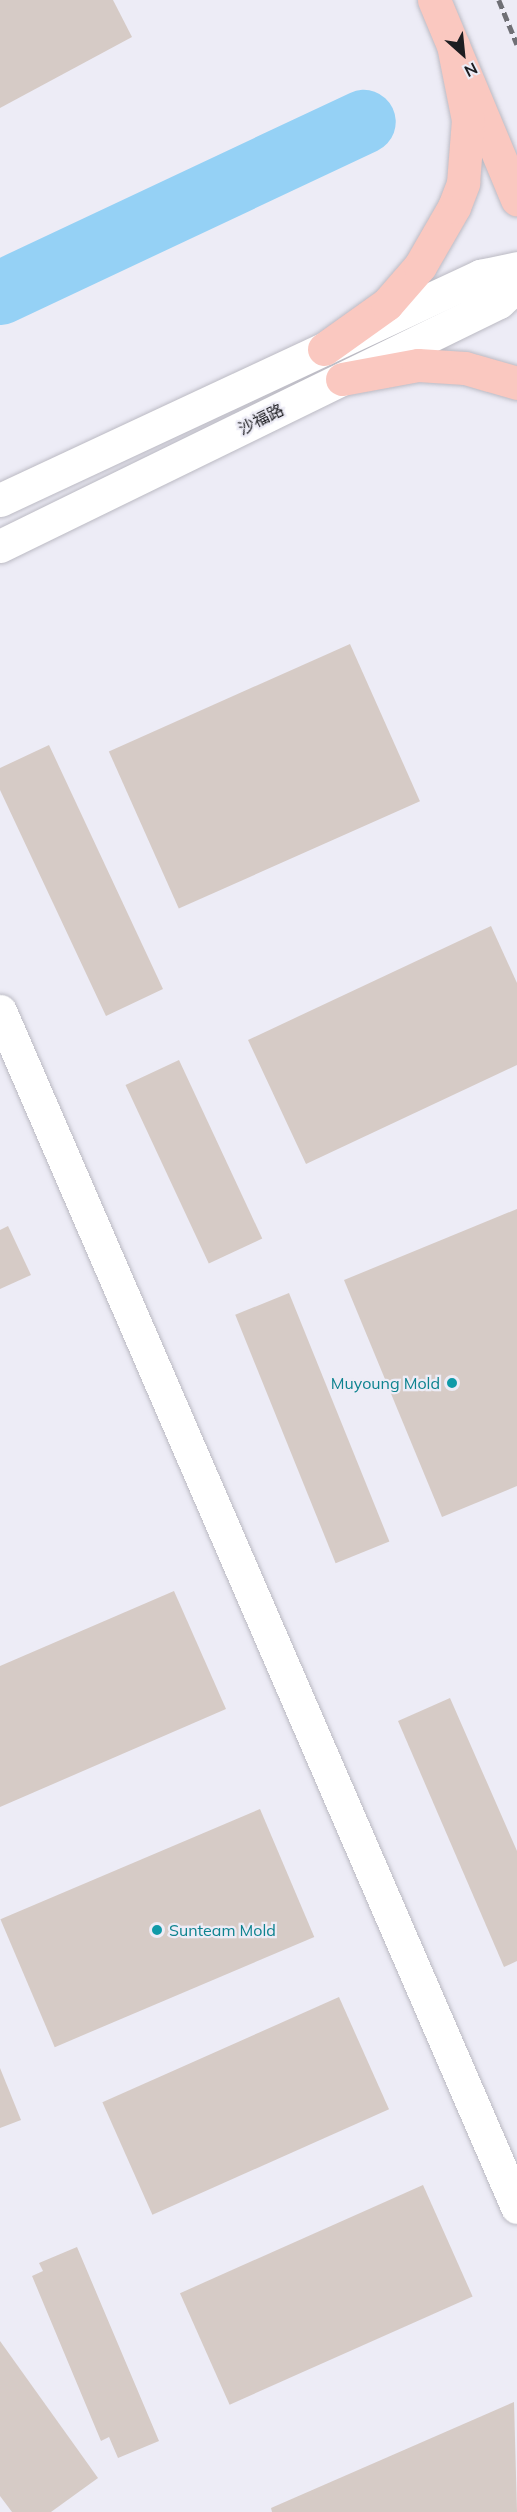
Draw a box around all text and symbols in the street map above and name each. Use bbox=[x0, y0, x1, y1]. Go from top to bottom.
north arrow bbox=[433, 24, 493, 84]
text: N bbox=[461, 58, 481, 82]
street label: 沙福路 bbox=[235, 400, 287, 438]
place label: Muyoung Mold bbox=[331, 1373, 440, 1393]
marker: Muyoung Mold bbox=[445, 1376, 459, 1390]
place label: Sunteam Mold bbox=[169, 1920, 276, 1940]
marker: Sunteam Mold bbox=[150, 1923, 164, 1937]

